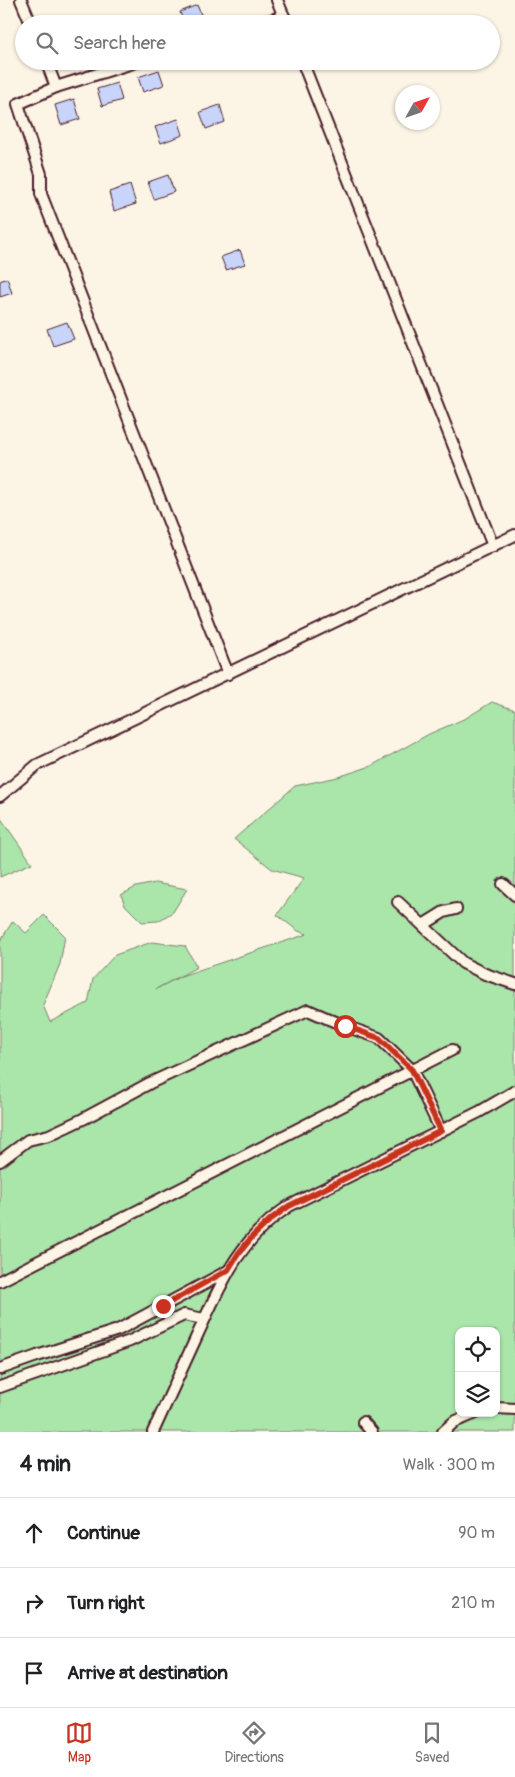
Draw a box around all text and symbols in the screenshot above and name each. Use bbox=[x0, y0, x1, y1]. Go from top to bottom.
search box bbox=[15, 15, 500, 70]
icon: search bbox=[33, 29, 61, 57]
text: Search here bbox=[73, 31, 166, 55]
north arrow bbox=[395, 85, 440, 130]
route start bbox=[334, 1015, 357, 1038]
route end bbox=[152, 1295, 175, 1318]
map controls bbox=[455, 1327, 500, 1417]
button: locate bbox=[455, 1327, 500, 1372]
button: layers bbox=[455, 1372, 500, 1417]
text: 4 min bbox=[20, 1451, 71, 1478]
text: Walk · 300 m bbox=[403, 1455, 495, 1475]
icon: ahead bbox=[20, 1519, 48, 1547]
text: Continue bbox=[67, 1521, 140, 1545]
text: 90 m bbox=[458, 1523, 495, 1543]
icon: right bbox=[20, 1589, 48, 1617]
text: Turn right bbox=[67, 1591, 145, 1615]
text: 210 m bbox=[451, 1593, 495, 1613]
icon: arrive bbox=[20, 1659, 48, 1687]
text: Arrive at destination bbox=[67, 1661, 228, 1685]
tab: Map bbox=[65, 1719, 93, 1766]
tab: Directions bbox=[224, 1719, 284, 1766]
tab: Saved bbox=[415, 1719, 450, 1766]

